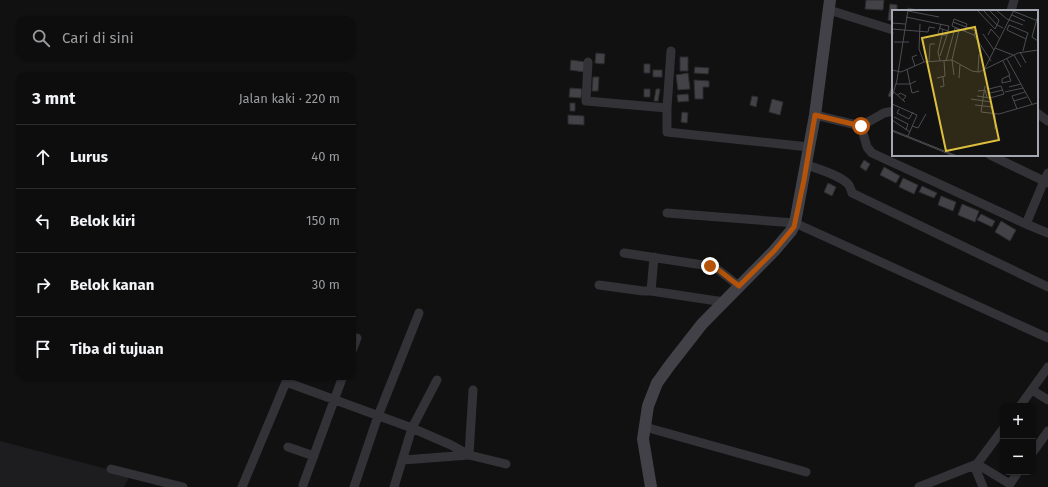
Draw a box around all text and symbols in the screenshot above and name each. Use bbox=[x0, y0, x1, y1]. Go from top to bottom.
inset map bbox=[892, 10, 1038, 156]
search box bbox=[16, 16, 356, 60]
icon: search bbox=[30, 27, 52, 49]
text: Cari di sini bbox=[62, 29, 134, 47]
text: 3 mnt bbox=[32, 88, 76, 109]
text: Jalan kaki · 220 m bbox=[239, 91, 340, 106]
route start bbox=[852, 117, 870, 135]
icon: ahead bbox=[32, 146, 54, 168]
text: Lurus bbox=[70, 148, 108, 166]
text: 40 m bbox=[311, 149, 340, 164]
icon: left bbox=[32, 210, 54, 232]
text: Belok kiri bbox=[70, 212, 135, 230]
text: 150 m bbox=[306, 213, 340, 228]
route end bbox=[701, 257, 719, 275]
icon: right bbox=[32, 274, 54, 296]
text: Belok kanan bbox=[70, 276, 154, 294]
text: 30 m bbox=[312, 277, 340, 292]
icon: arrive bbox=[32, 338, 54, 360]
text: Tiba di tujuan bbox=[70, 340, 164, 358]
map controls bbox=[1000, 403, 1036, 475]
button: + bbox=[1000, 403, 1036, 439]
button: − bbox=[1000, 439, 1036, 475]

